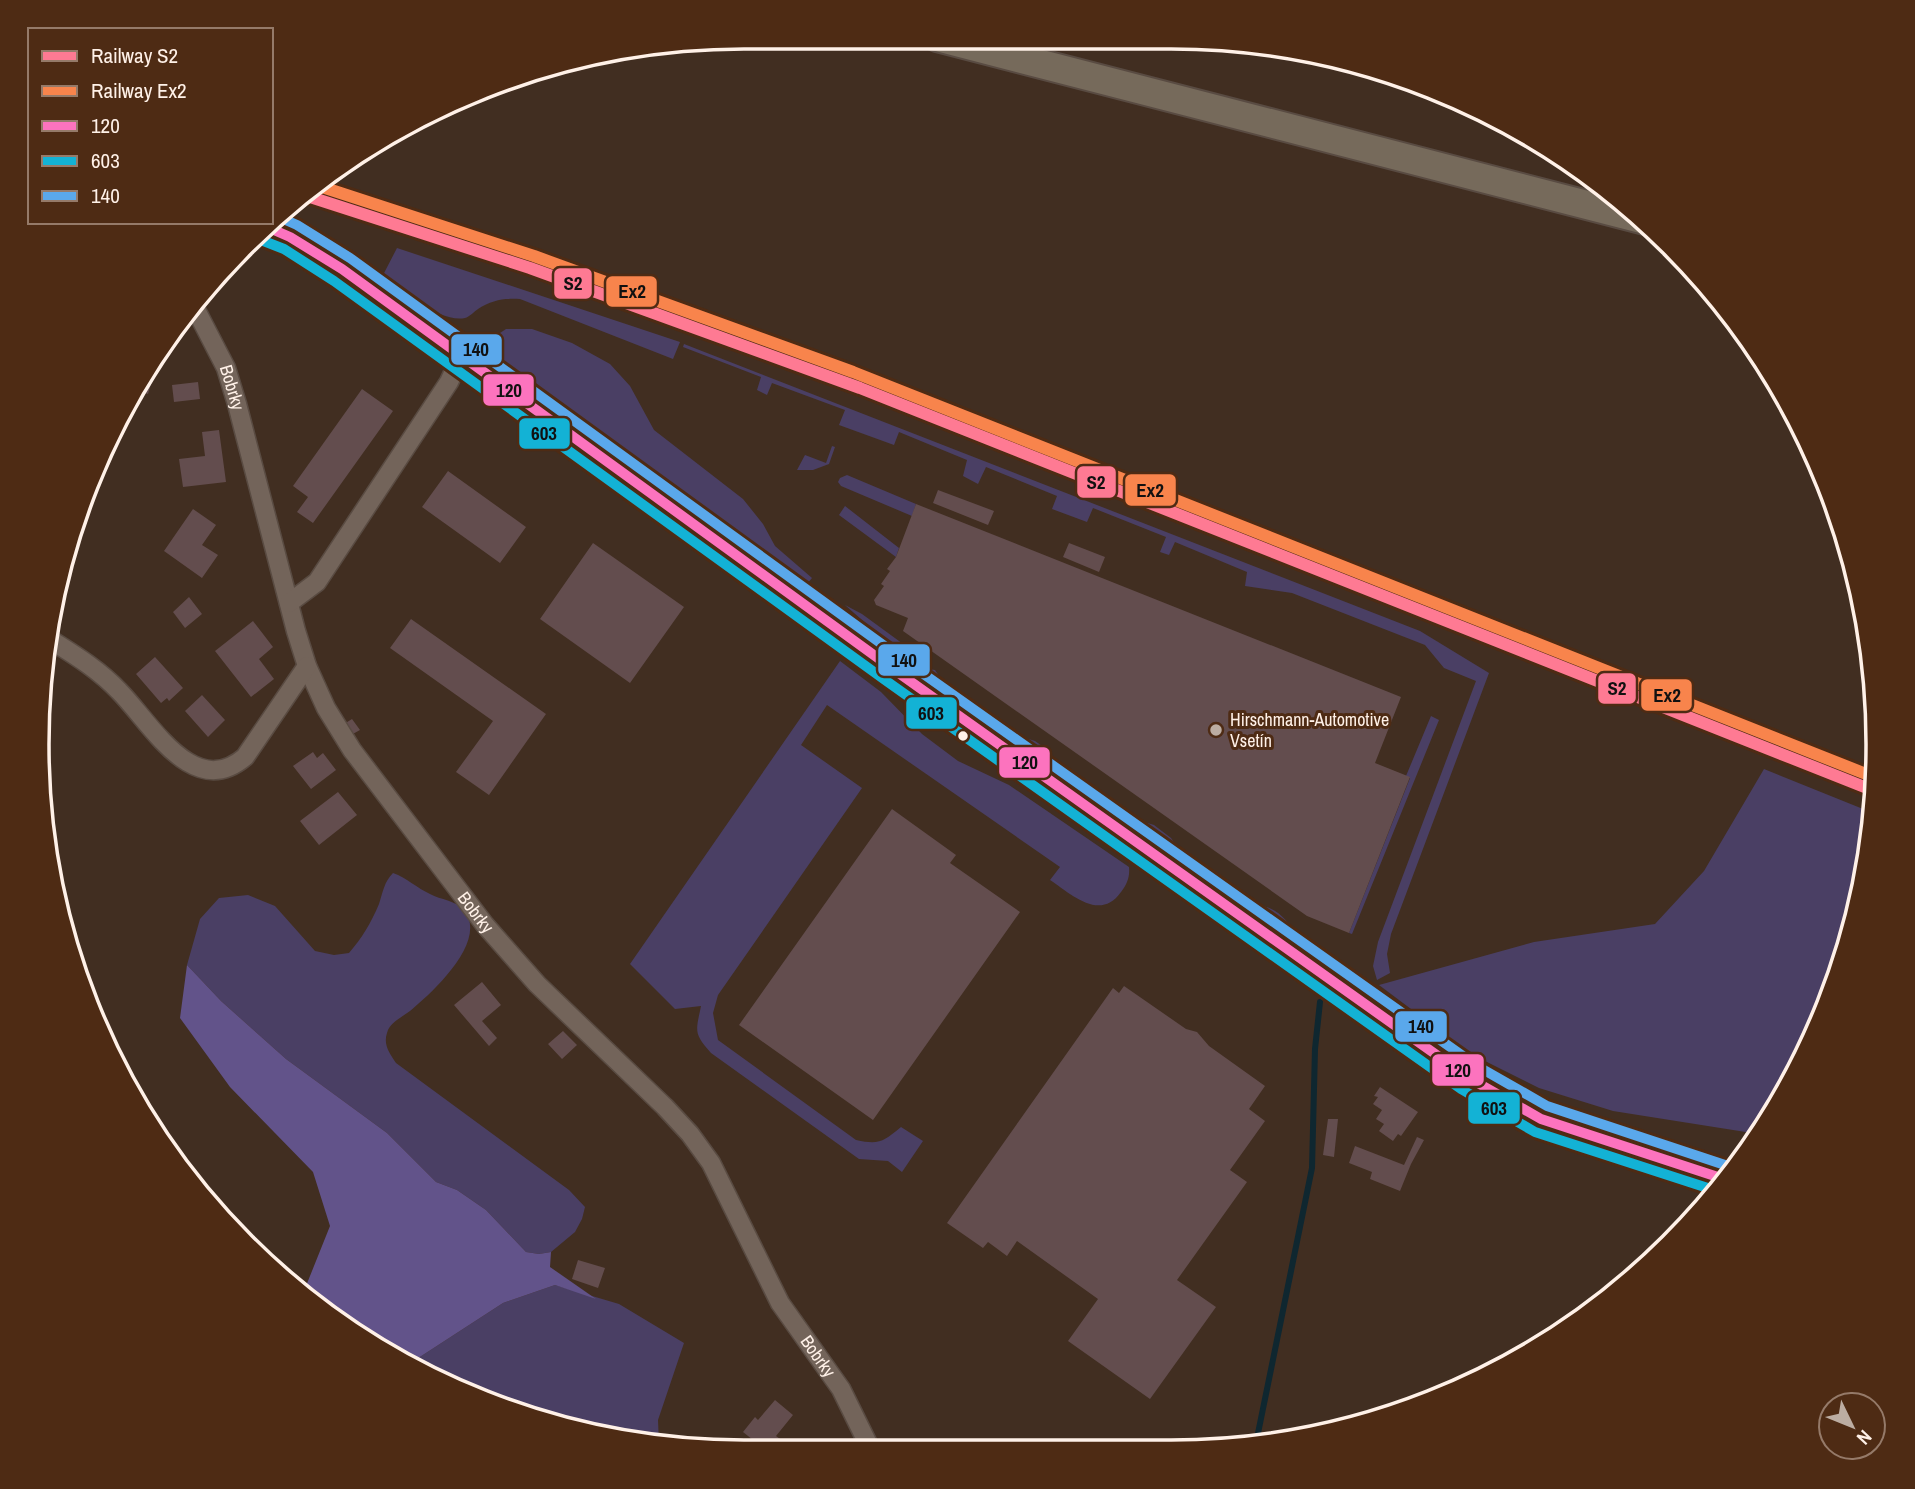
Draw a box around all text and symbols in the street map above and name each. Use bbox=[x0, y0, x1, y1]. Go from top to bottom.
legend bbox=[28, 28, 273, 224]
text: Railway S2 bbox=[91, 41, 178, 70]
text: Railway Ex2 bbox=[91, 76, 187, 105]
text: 120 bbox=[91, 111, 120, 140]
text: 603 bbox=[91, 146, 120, 175]
text: 140 bbox=[91, 181, 120, 210]
line badge: S2 bbox=[553, 267, 593, 300]
text: S2 bbox=[563, 270, 583, 296]
line badge: Ex2 bbox=[605, 275, 658, 308]
text: Ex2 bbox=[618, 278, 646, 304]
line badge: 140 bbox=[450, 333, 503, 366]
text: 140 bbox=[463, 336, 489, 362]
street label: Bobrky bbox=[214, 362, 251, 413]
line badge: 120 bbox=[482, 373, 535, 407]
text: 120 bbox=[496, 377, 522, 403]
line badge: 603 bbox=[518, 417, 571, 450]
text: 603 bbox=[531, 420, 557, 446]
line badge: S2 bbox=[1076, 465, 1117, 499]
text: S2 bbox=[1086, 469, 1106, 495]
line badge: Ex2 bbox=[1124, 473, 1177, 507]
text: Ex2 bbox=[1136, 477, 1164, 503]
line badge: 140 bbox=[877, 643, 931, 677]
text: 140 bbox=[891, 647, 917, 673]
line badge: S2 bbox=[1597, 672, 1637, 705]
text: S2 bbox=[1607, 675, 1627, 701]
line badge: Ex2 bbox=[1640, 678, 1693, 712]
text: Ex2 bbox=[1653, 682, 1681, 708]
line badge: 603 bbox=[905, 696, 958, 730]
text: 603 bbox=[918, 700, 944, 726]
place label: Hirschmann-Automotive Vsetín bbox=[1230, 707, 1389, 753]
marker: Hirschmann-Automotive Vsetín bbox=[1208, 722, 1224, 738]
unlabelled marker bbox=[956, 729, 970, 743]
line badge: 120 bbox=[998, 746, 1051, 779]
text: 120 bbox=[1012, 749, 1038, 775]
street label: Bobrky bbox=[452, 886, 500, 939]
line badge: 140 bbox=[1394, 1010, 1448, 1043]
text: 140 bbox=[1408, 1013, 1434, 1039]
line badge: 120 bbox=[1431, 1053, 1485, 1087]
text: 120 bbox=[1445, 1057, 1471, 1083]
line badge: 603 bbox=[1467, 1091, 1521, 1125]
text: 603 bbox=[1481, 1095, 1507, 1121]
street label: Bobrky bbox=[795, 1330, 842, 1383]
north arrow bbox=[1817, 1391, 1887, 1461]
text: N bbox=[1851, 1425, 1878, 1451]

